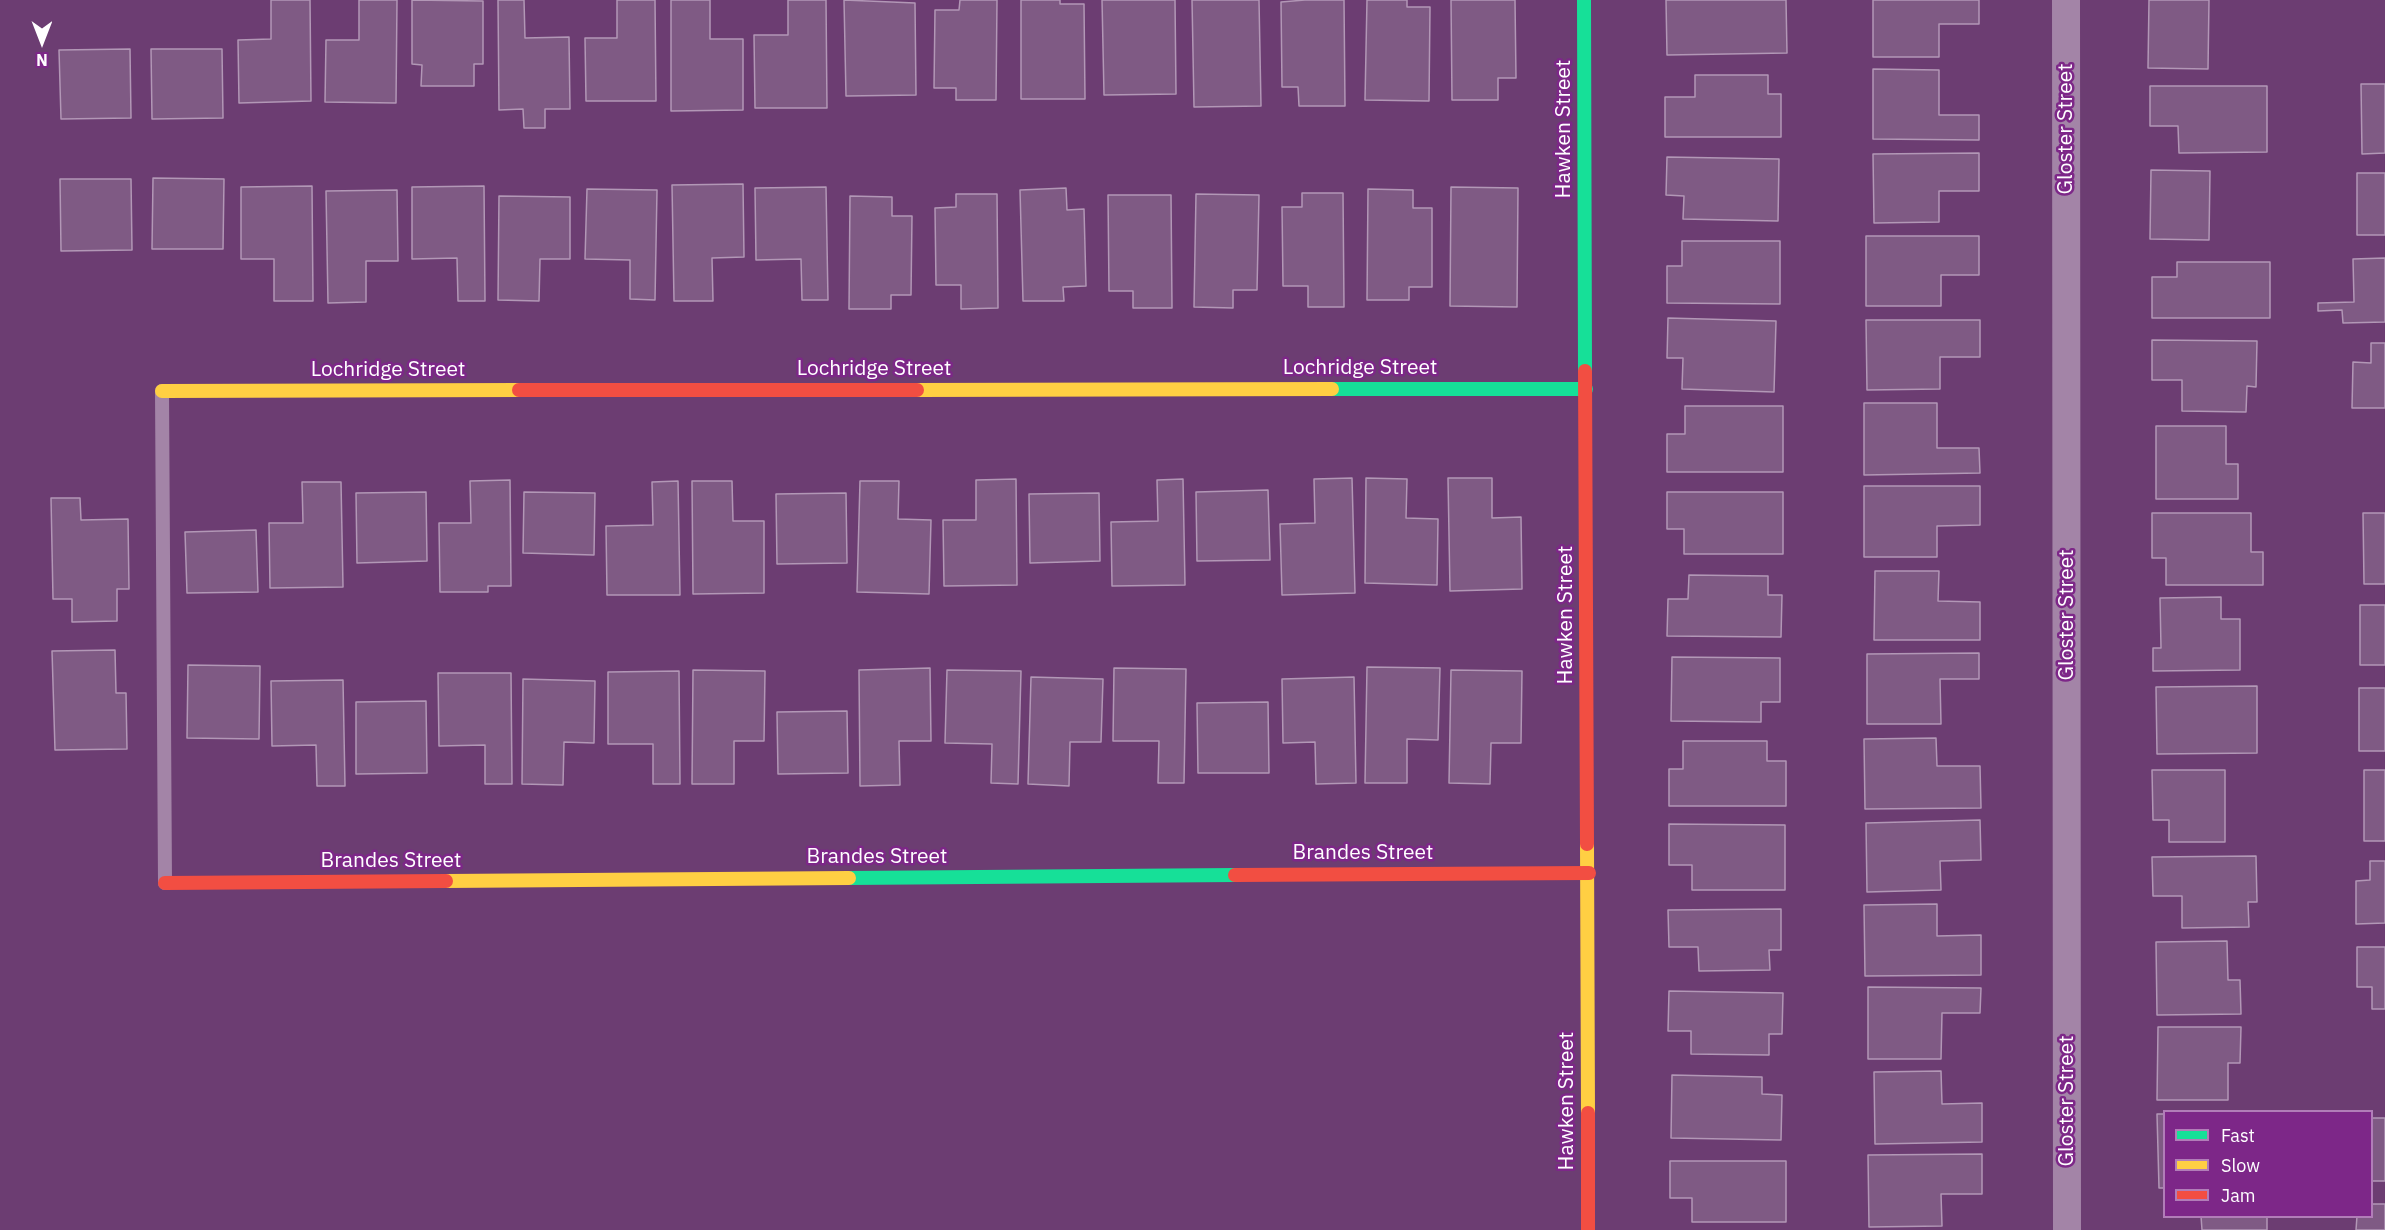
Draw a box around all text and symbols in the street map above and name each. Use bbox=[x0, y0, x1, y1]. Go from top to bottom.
north arrow bbox=[12, 12, 72, 72]
text: N bbox=[36, 50, 48, 70]
street label: Hawken Street bbox=[1551, 60, 1577, 198]
street label: Gloster Street bbox=[2053, 63, 2079, 195]
street label: Lochridge Street bbox=[1283, 355, 1437, 381]
street label: Lochridge Street bbox=[797, 356, 951, 382]
street label: Lochridge Street bbox=[311, 357, 465, 383]
street label: Hawken Street bbox=[1553, 546, 1579, 684]
street label: Gloster Street bbox=[2054, 549, 2080, 681]
street label: Brandes Street bbox=[1293, 840, 1433, 866]
street label: Brandes Street bbox=[807, 844, 947, 870]
street label: Brandes Street bbox=[321, 848, 461, 874]
street label: Hawken Street bbox=[1554, 1032, 1580, 1170]
street label: Gloster Street bbox=[2054, 1035, 2080, 1167]
legend bbox=[2163, 1110, 2373, 1218]
text: Fast bbox=[2221, 1124, 2255, 1147]
text: Slow bbox=[2221, 1154, 2260, 1177]
text: Jam bbox=[2221, 1184, 2256, 1207]

